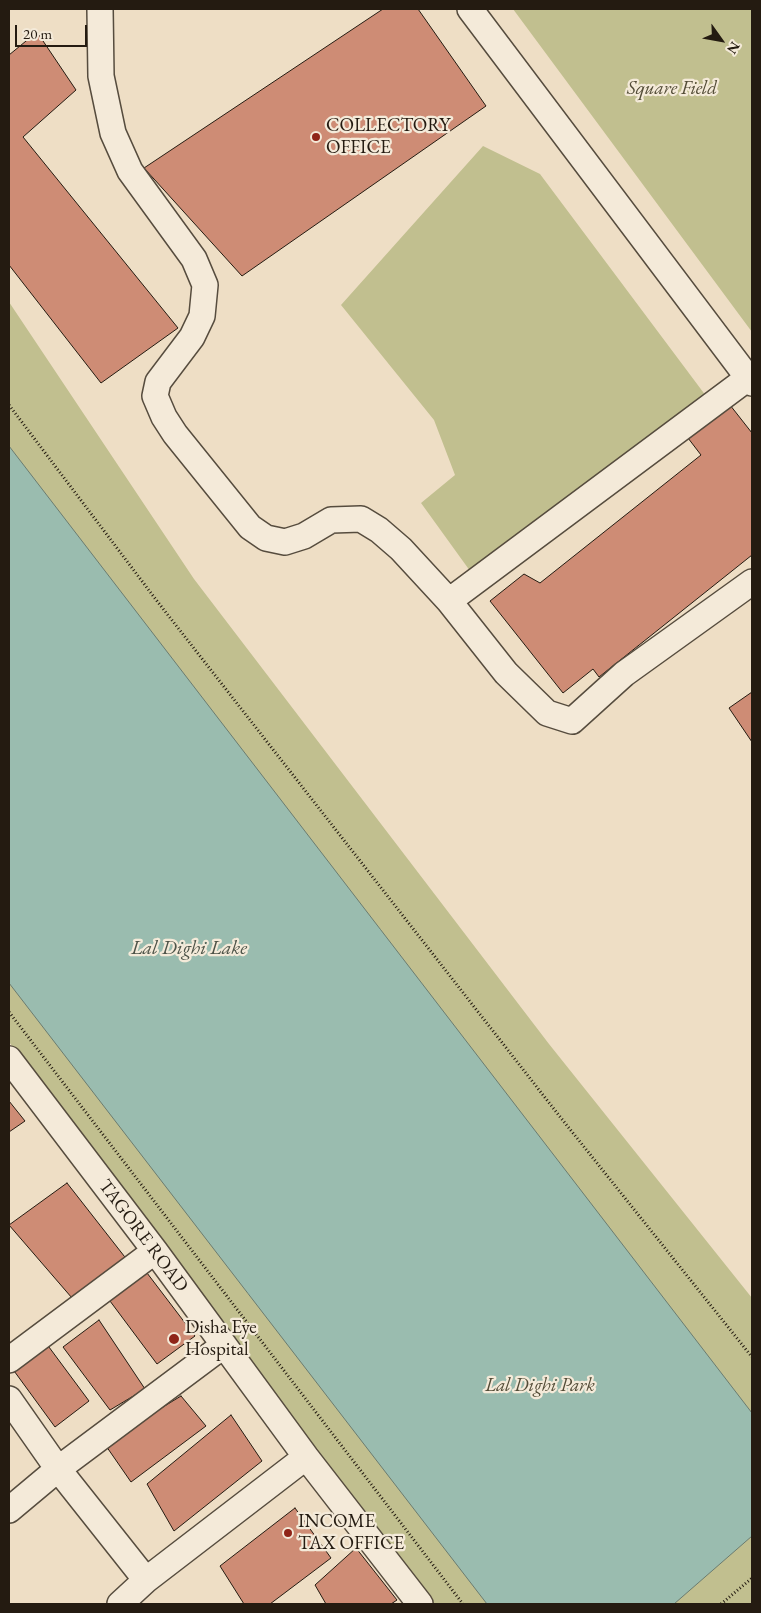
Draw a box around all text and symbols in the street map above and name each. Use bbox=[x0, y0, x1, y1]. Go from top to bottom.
scale bar bbox=[18, 15, 90, 47]
north arrow bbox=[696, 15, 746, 65]
text: 20 m bbox=[23, 24, 52, 43]
text: N bbox=[723, 38, 744, 58]
park label: Square Field bbox=[627, 78, 717, 100]
place label: COLLECTORY OFFICE bbox=[326, 115, 450, 159]
marker: COLLECTORY OFFICE bbox=[310, 131, 322, 143]
water label: Lal Dighi Lake bbox=[131, 937, 247, 961]
street label: TAGORE ROAD bbox=[93, 1175, 193, 1297]
place label: Disha Eye Hospital bbox=[185, 1317, 257, 1361]
marker: Disha Eye Hospital bbox=[167, 1332, 181, 1346]
park label: Lal Dighi Park bbox=[485, 1375, 595, 1397]
place label: INCOME TAX OFFICE bbox=[298, 1511, 404, 1555]
marker: INCOME TAX OFFICE bbox=[282, 1527, 294, 1539]

